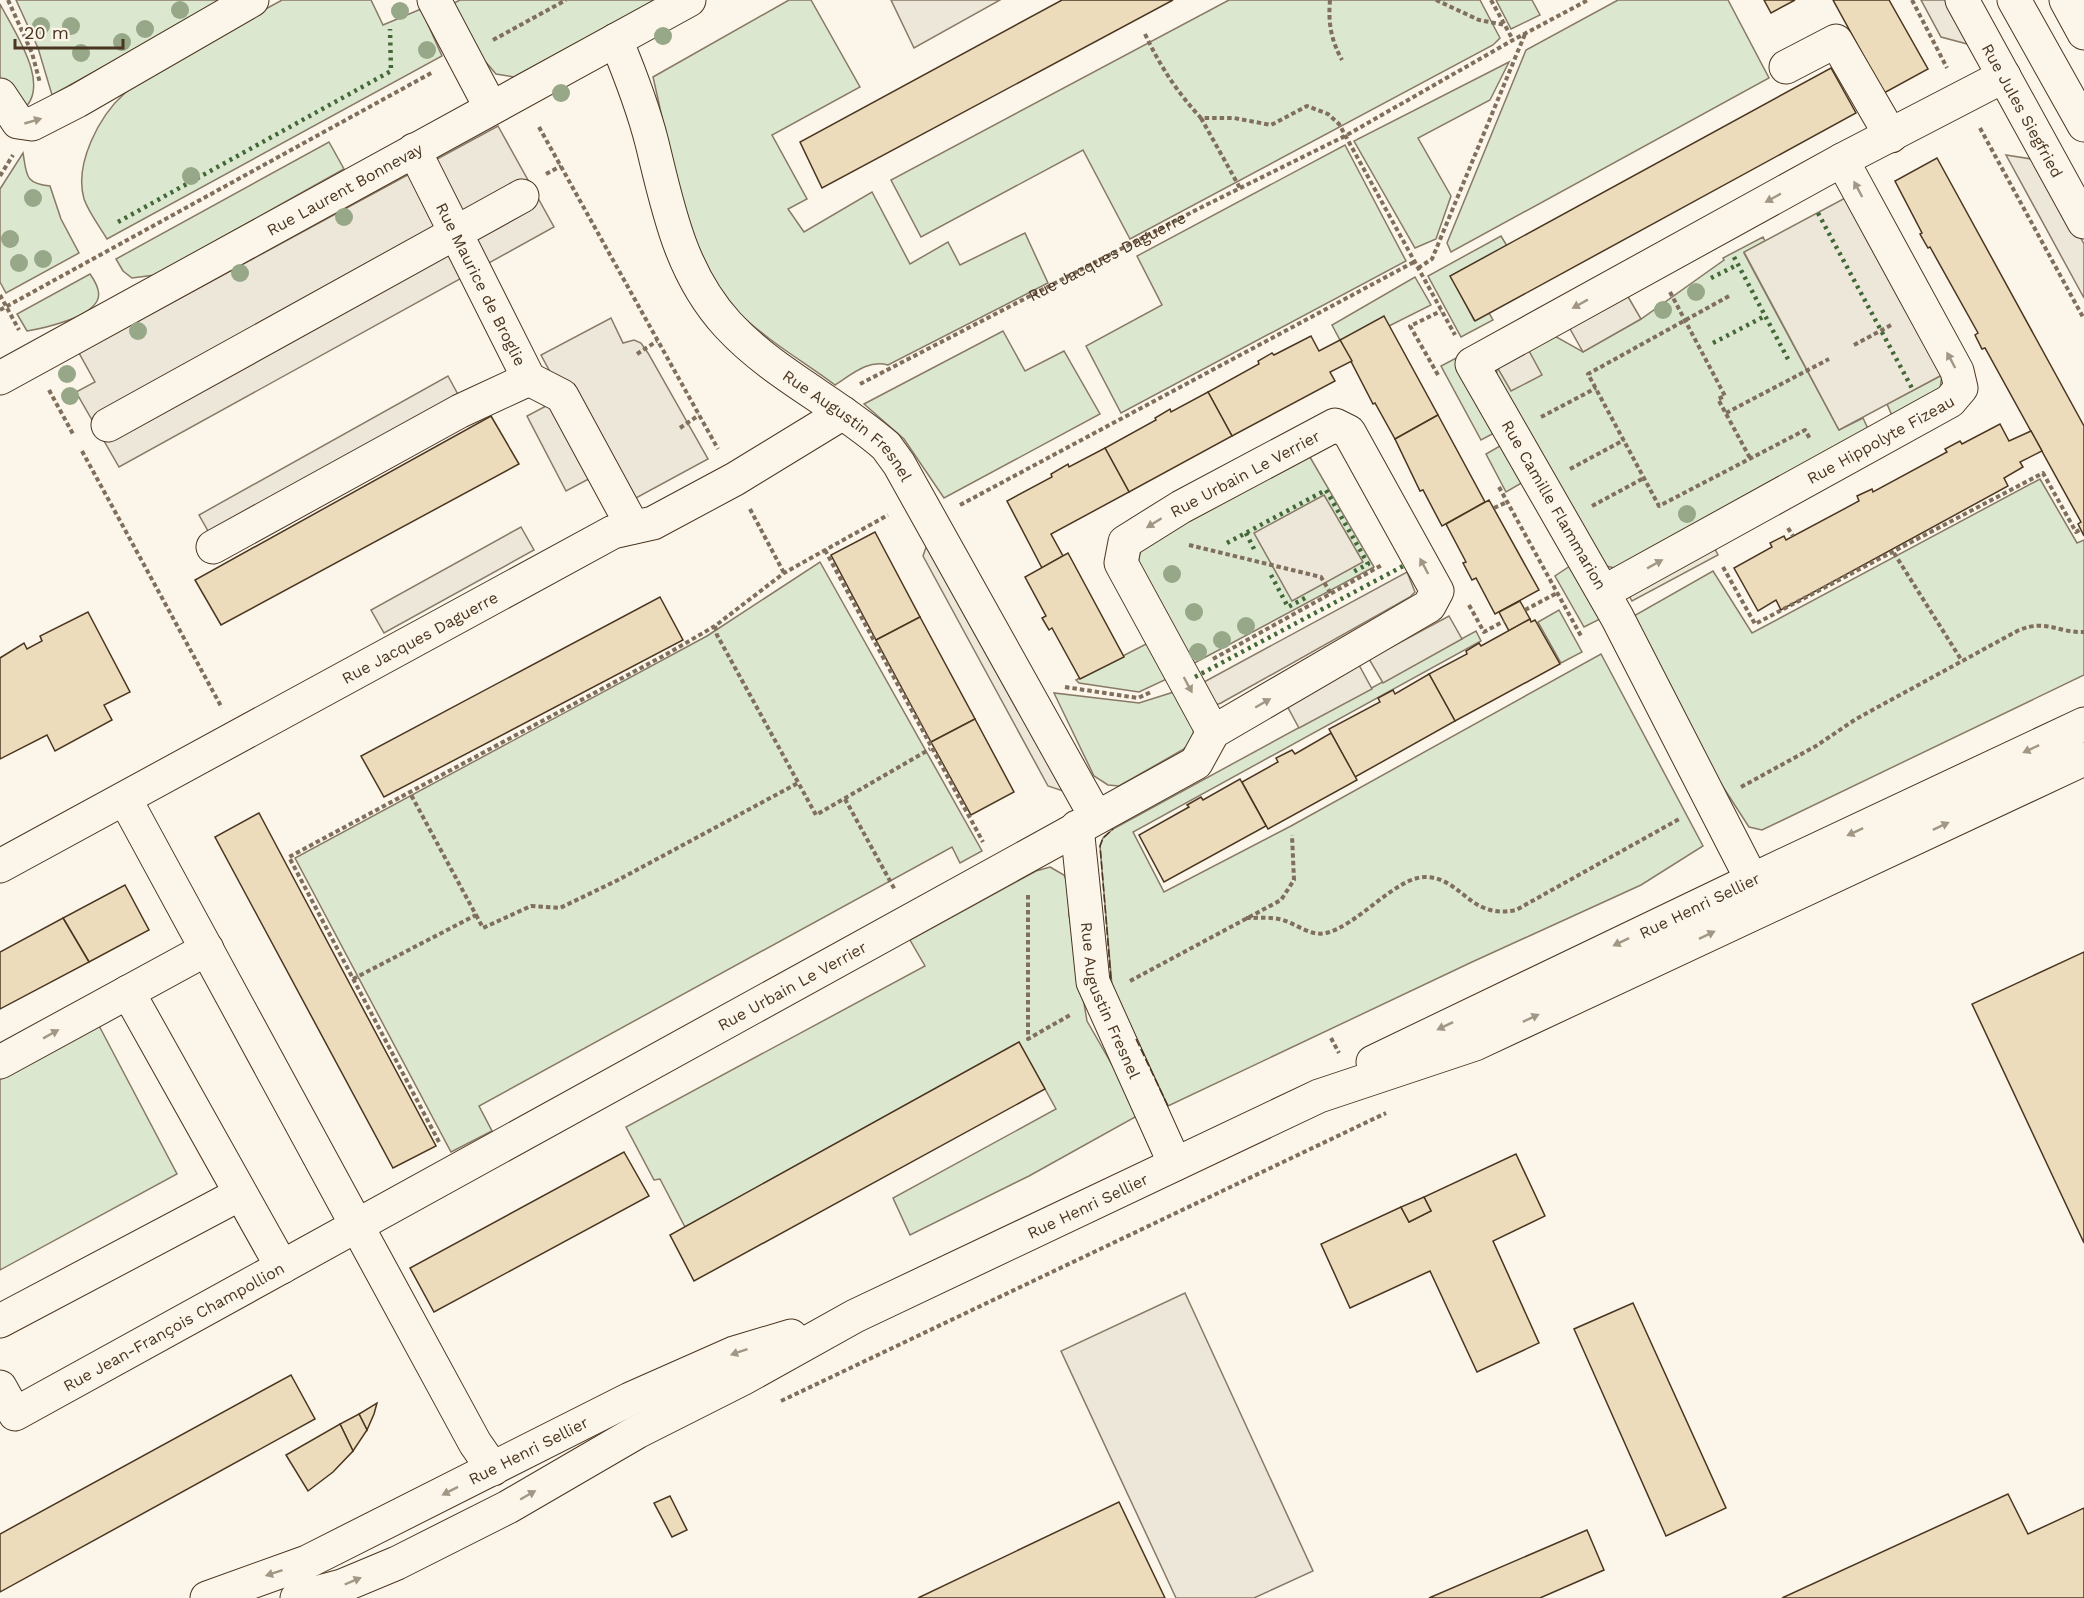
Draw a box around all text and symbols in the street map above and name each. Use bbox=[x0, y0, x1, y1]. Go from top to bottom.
scale bar bbox=[15, 12, 123, 50]
text: 20 m bbox=[24, 22, 69, 43]
street label: Rue Jules Siegfried bbox=[1978, 40, 2067, 181]
one-way arrow bbox=[24, 116, 42, 125]
street label: Rue Laurent Bonnevay bbox=[263, 138, 426, 239]
one-way arrow bbox=[1853, 180, 1863, 197]
one-way arrow bbox=[1764, 193, 1781, 203]
street label: Rue Maurice de Broglie bbox=[432, 199, 530, 369]
street label: Rue Jacques Daguerre bbox=[1025, 208, 1189, 305]
one-way arrow bbox=[1572, 299, 1589, 309]
one-way arrow bbox=[1946, 351, 1956, 368]
street label: Rue Augustin Fresnel bbox=[779, 366, 916, 485]
street label: Rue Hippolyte Fizeau bbox=[1804, 391, 1958, 488]
street label: Rue Camille Flammarion bbox=[1498, 417, 1610, 593]
street label: Rue Urbain Le Verrier bbox=[1167, 426, 1324, 522]
one-way arrow bbox=[1146, 518, 1162, 529]
one-way arrow bbox=[1419, 558, 1429, 575]
one-way arrow bbox=[1647, 559, 1664, 569]
street label: Rue Jacques Daguerre bbox=[338, 587, 501, 687]
one-way arrow bbox=[1182, 676, 1192, 694]
one-way arrow bbox=[1255, 698, 1272, 708]
one-way arrow bbox=[2023, 745, 2040, 754]
one-way arrow bbox=[1933, 821, 1950, 830]
one-way arrow bbox=[1846, 828, 1863, 837]
street label: Rue Henri Sellier bbox=[1636, 868, 1763, 942]
street label: Rue Augustin Fresnel bbox=[1077, 921, 1145, 1081]
one-way arrow bbox=[1699, 930, 1716, 940]
street label: Rue Urbain Le Verrier bbox=[714, 937, 870, 1034]
one-way arrow bbox=[1613, 938, 1630, 947]
one-way arrow bbox=[1523, 1014, 1540, 1023]
one-way arrow bbox=[1437, 1022, 1454, 1031]
one-way arrow bbox=[43, 1029, 60, 1039]
street label: Rue Henri Sellier bbox=[1024, 1169, 1151, 1243]
street label: Rue Jean-François Champollion bbox=[60, 1258, 287, 1395]
one-way arrow bbox=[730, 1348, 748, 1358]
street label: Rue Henri Sellier bbox=[465, 1412, 592, 1488]
one-way arrow bbox=[442, 1486, 459, 1496]
one-way arrow bbox=[520, 1490, 537, 1500]
one-way arrow bbox=[265, 1569, 283, 1578]
one-way arrow bbox=[344, 1576, 362, 1585]

